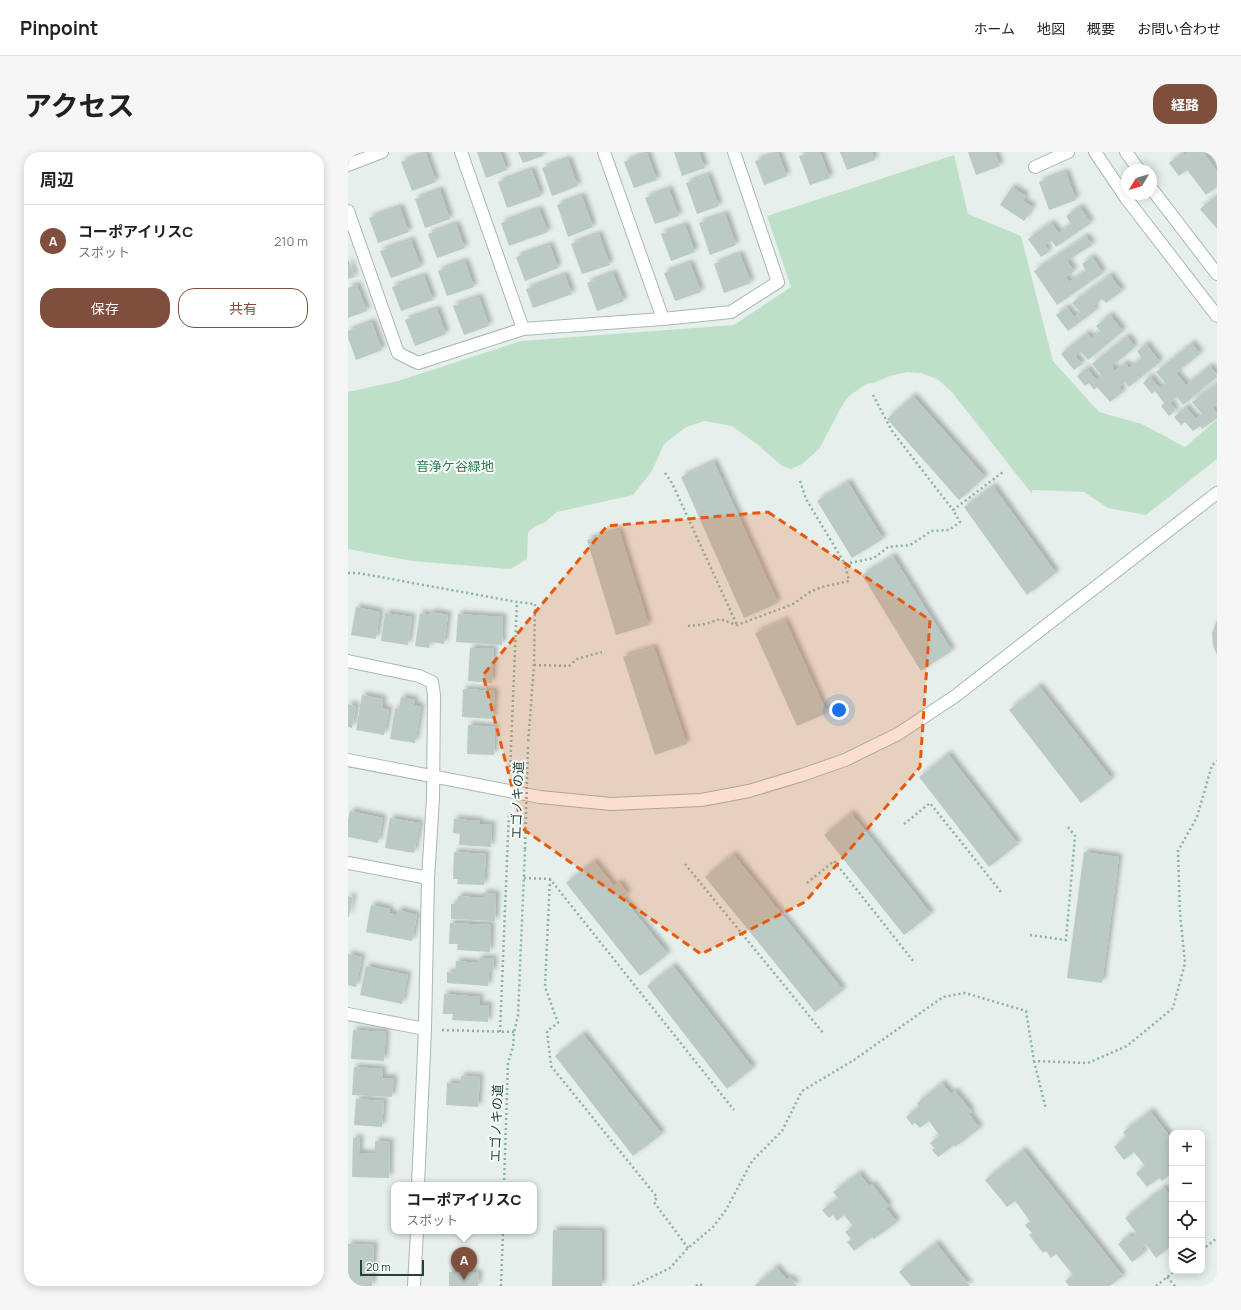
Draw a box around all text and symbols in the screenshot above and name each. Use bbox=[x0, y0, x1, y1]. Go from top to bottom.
text: Pinpoint bbox=[20, 15, 98, 41]
text: ホーム bbox=[973, 19, 1015, 38]
text: 地図 bbox=[1037, 19, 1065, 38]
text: 概要 bbox=[1087, 19, 1115, 38]
text: お問い合わせ bbox=[1137, 19, 1221, 38]
button: 経路 bbox=[1153, 84, 1217, 124]
text: アクセス bbox=[24, 86, 135, 124]
north arrow bbox=[1121, 164, 1157, 200]
text: 周辺 bbox=[40, 168, 74, 191]
text: コーポアイリスC bbox=[78, 221, 193, 242]
text: A bbox=[49, 232, 57, 250]
text: 210 m bbox=[274, 232, 308, 250]
text: スポット bbox=[78, 243, 130, 261]
button: 保存 bbox=[40, 288, 170, 328]
button: 共有 bbox=[178, 288, 308, 328]
park label: 音浄ケ谷緑地 bbox=[416, 457, 494, 475]
your location bbox=[829, 700, 849, 720]
street label: エゴノキの道 bbox=[507, 761, 527, 839]
street label: エゴノキの道 bbox=[486, 1084, 506, 1162]
map controls bbox=[1169, 1130, 1205, 1274]
button: + bbox=[1169, 1130, 1205, 1166]
button: − bbox=[1169, 1166, 1205, 1202]
popup bbox=[391, 1182, 537, 1234]
text: コーポアイリスC bbox=[406, 1189, 522, 1210]
button: locate bbox=[1169, 1202, 1205, 1238]
text: スポット bbox=[406, 1211, 458, 1229]
button: layers bbox=[1169, 1238, 1205, 1274]
pin: A bbox=[451, 1247, 477, 1280]
scale bar bbox=[360, 1258, 424, 1277]
text: 20 m bbox=[366, 1259, 391, 1274]

